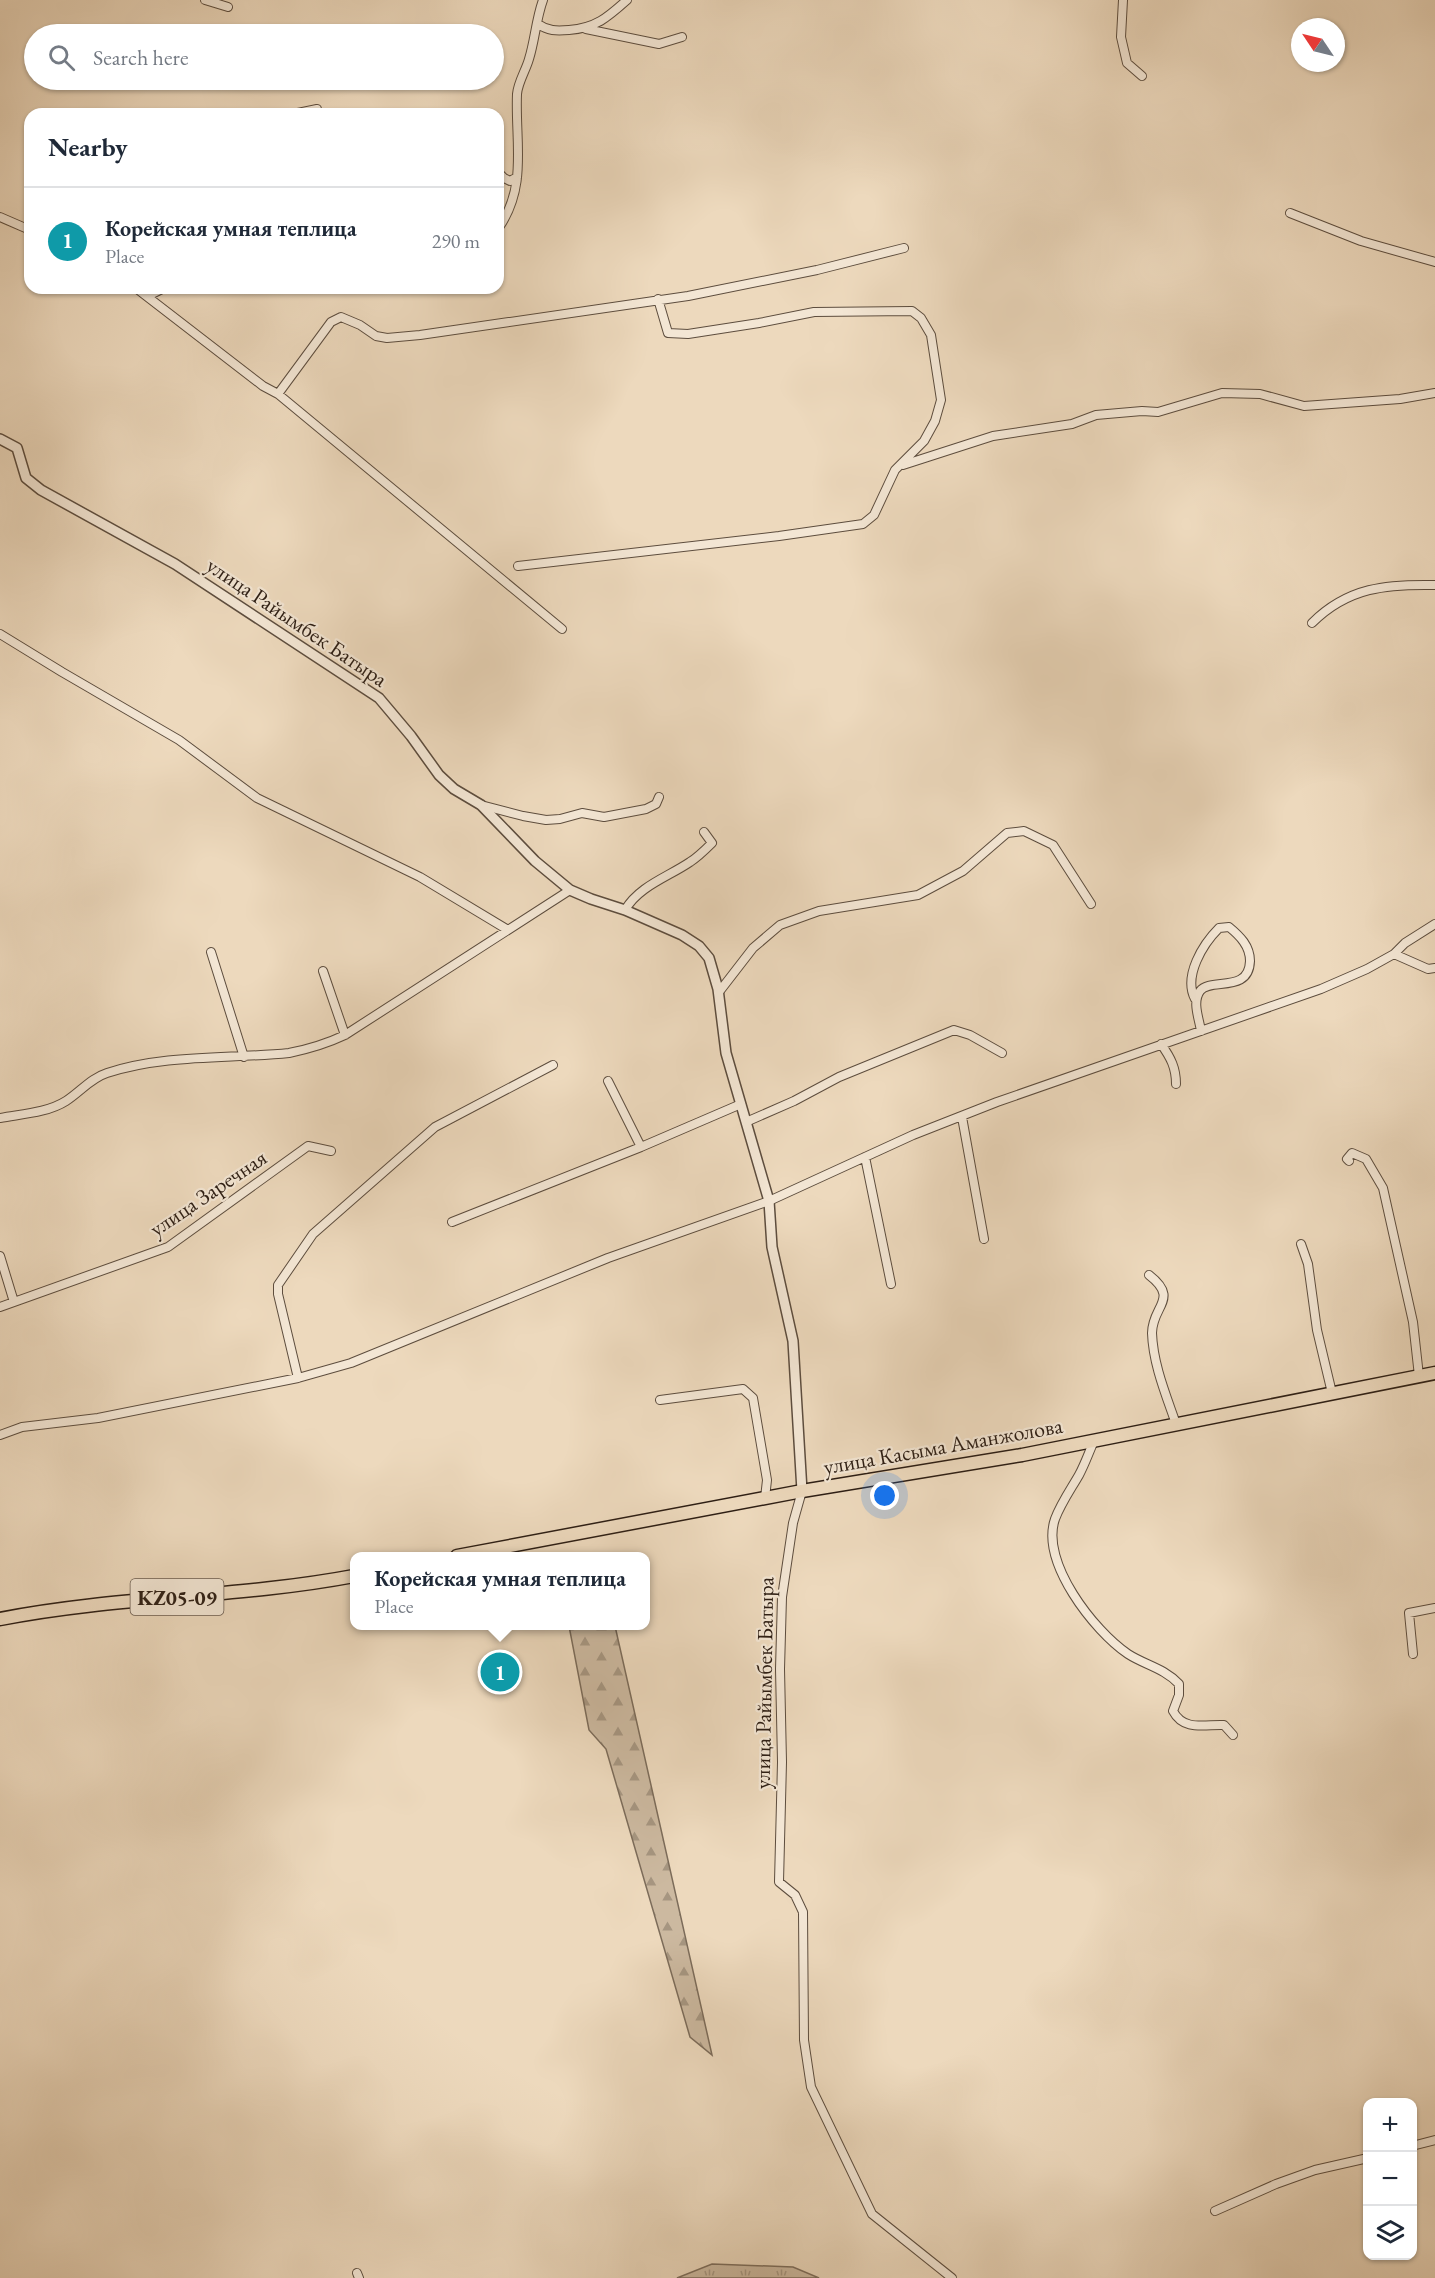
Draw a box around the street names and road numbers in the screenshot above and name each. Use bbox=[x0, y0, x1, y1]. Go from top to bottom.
street label: улица Райымбек Батыра bbox=[201, 551, 393, 693]
street label: улица Заречная bbox=[144, 1143, 272, 1243]
street label: улица Касыма Аманжолова bbox=[821, 1411, 1065, 1481]
street label: улица Райымбек Батыра bbox=[748, 1576, 780, 1789]
road number: KZ05-09 bbox=[130, 1579, 224, 1615]

